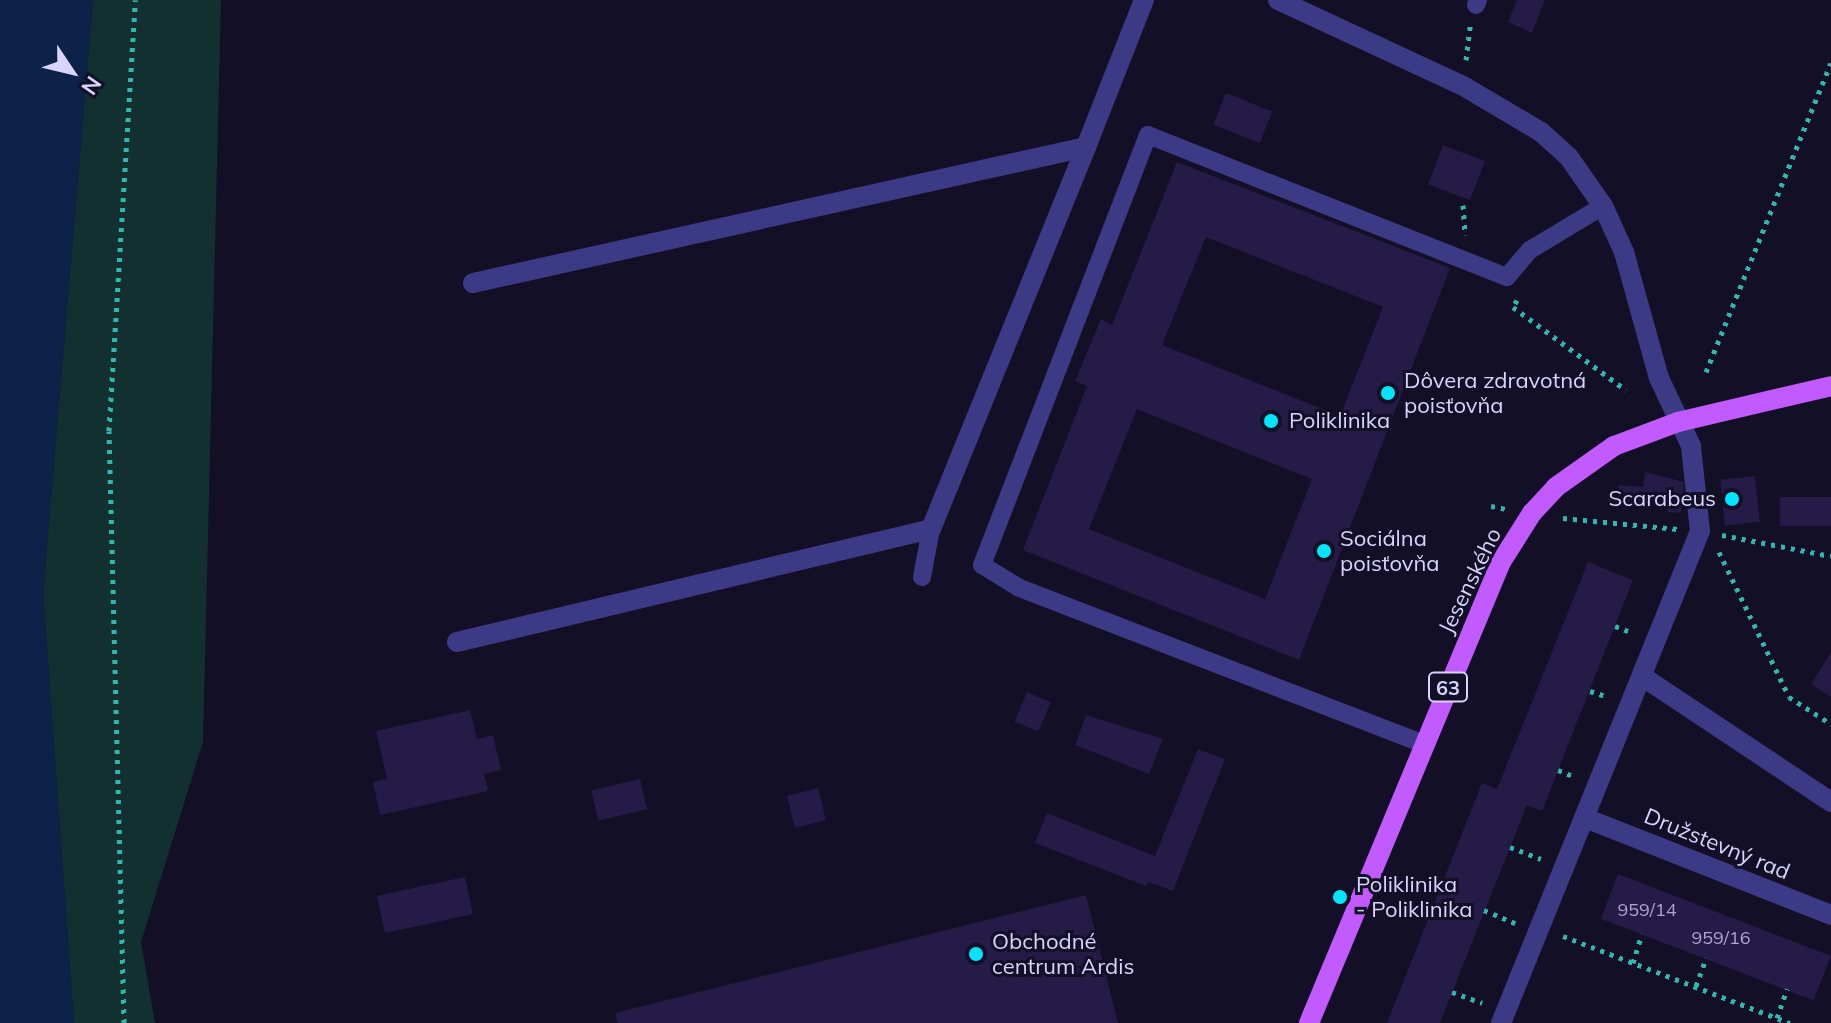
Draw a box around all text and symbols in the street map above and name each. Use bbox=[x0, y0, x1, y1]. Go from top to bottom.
north arrow bbox=[32, 32, 112, 112]
text: N bbox=[75, 71, 108, 101]
place label: Dôvera zdravotná poisťovňa bbox=[1404, 367, 1586, 418]
marker: Dôvera zdravotná poisťovňa bbox=[1379, 384, 1397, 402]
place label: Poliklinika bbox=[1289, 408, 1390, 434]
marker: Poliklinika bbox=[1260, 410, 1282, 432]
place label: Scarabeus bbox=[1608, 486, 1716, 512]
marker: Scarabeus bbox=[1723, 490, 1741, 508]
street label: Jesenského bbox=[1433, 524, 1507, 638]
place label: Sociálna poisťovňa bbox=[1340, 525, 1440, 576]
marker: Sociálna poisťovňa bbox=[1315, 542, 1333, 560]
road number: 63 bbox=[1428, 671, 1468, 703]
street label: Družstevný rad bbox=[1640, 803, 1794, 885]
place label: Poliklinika - Poliklinika bbox=[1356, 871, 1472, 922]
marker: Poliklinika - Poliklinika bbox=[1331, 888, 1349, 906]
house number: 959/14 bbox=[1617, 899, 1677, 921]
house number: 959/16 bbox=[1691, 927, 1751, 949]
place label: Obchodné centrum Ardis bbox=[992, 928, 1134, 980]
marker: Obchodné centrum Ardis bbox=[967, 945, 985, 963]

